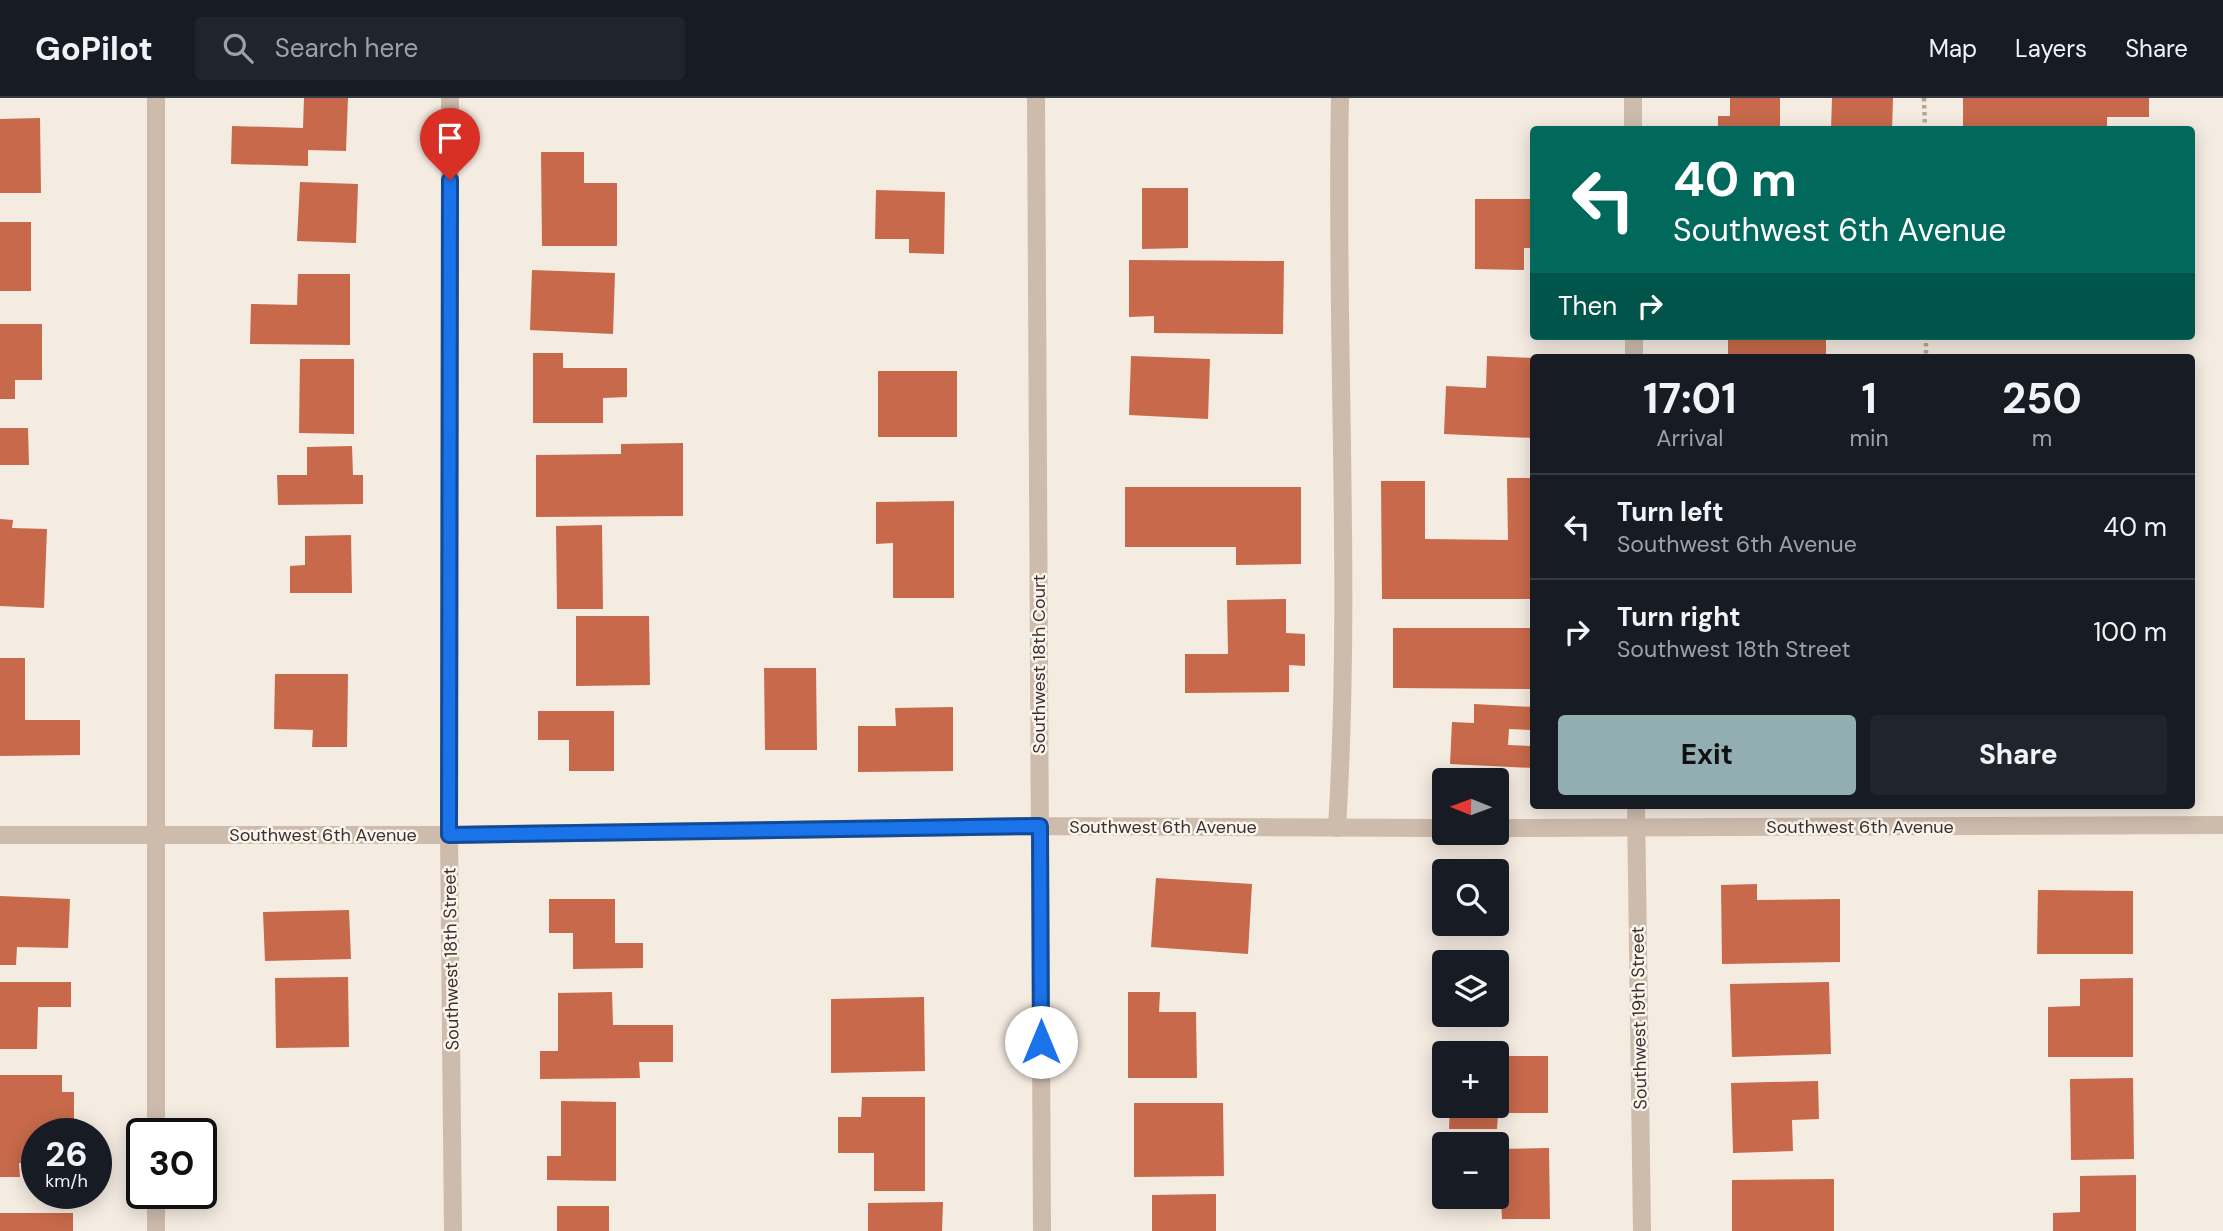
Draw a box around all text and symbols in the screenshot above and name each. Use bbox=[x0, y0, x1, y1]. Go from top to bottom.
search box bbox=[195, 17, 685, 80]
text: GoPilot bbox=[35, 27, 153, 70]
icon: search bbox=[219, 29, 257, 67]
text: Search here bbox=[275, 31, 418, 65]
text: Map bbox=[1929, 33, 1977, 64]
text: Layers bbox=[2015, 33, 2087, 64]
text: Share bbox=[2125, 33, 2188, 64]
pin bbox=[420, 108, 480, 180]
icon: arrive bbox=[431, 119, 469, 157]
text: 40 m bbox=[1673, 147, 1797, 211]
icon: left bbox=[1558, 154, 1649, 245]
text: Southwest 6th Avenue bbox=[1673, 209, 2007, 251]
icon: right bbox=[1631, 287, 1669, 325]
text: Then bbox=[1558, 289, 1617, 323]
text: 17:01 bbox=[1643, 371, 1736, 426]
text: 1 bbox=[1862, 371, 1877, 426]
text: 250 bbox=[2002, 371, 2082, 426]
text: Arrival bbox=[1656, 423, 1723, 453]
text: min bbox=[1850, 423, 1889, 453]
text: m bbox=[2032, 423, 2052, 453]
text: Turn left bbox=[1617, 495, 1724, 529]
icon: left bbox=[1558, 508, 1596, 546]
text: 40 m bbox=[2103, 510, 2167, 544]
text: Southwest 6th Avenue bbox=[1617, 529, 1857, 559]
street label: Southwest 18th Court bbox=[1027, 574, 1051, 754]
text: Turn right bbox=[1617, 600, 1741, 634]
icon: right bbox=[1558, 613, 1596, 651]
text: 100 m bbox=[2093, 615, 2167, 649]
text: Southwest 18th Street bbox=[1617, 634, 1850, 664]
button: Exit bbox=[1558, 715, 1856, 795]
button: Share bbox=[1870, 715, 2167, 795]
north arrow bbox=[1432, 768, 1508, 845]
map controls bbox=[1432, 768, 1509, 1209]
street label: Southwest 6th Avenue bbox=[1069, 815, 1257, 839]
street label: Southwest 6th Avenue bbox=[1766, 815, 1954, 839]
street label: Southwest 6th Avenue bbox=[229, 823, 417, 847]
button: search bbox=[1432, 859, 1509, 936]
street label: Southwest 18th Street bbox=[437, 867, 465, 1051]
street label: Southwest 19th Street bbox=[1625, 926, 1653, 1110]
button: layers bbox=[1432, 950, 1509, 1027]
position arrow bbox=[1004, 1005, 1078, 1079]
button: + bbox=[1432, 1041, 1509, 1118]
speed limit sign: 30 bbox=[126, 1118, 217, 1209]
text: 26 bbox=[45, 1131, 88, 1177]
button: − bbox=[1432, 1132, 1509, 1209]
text: km/h bbox=[45, 1169, 88, 1193]

